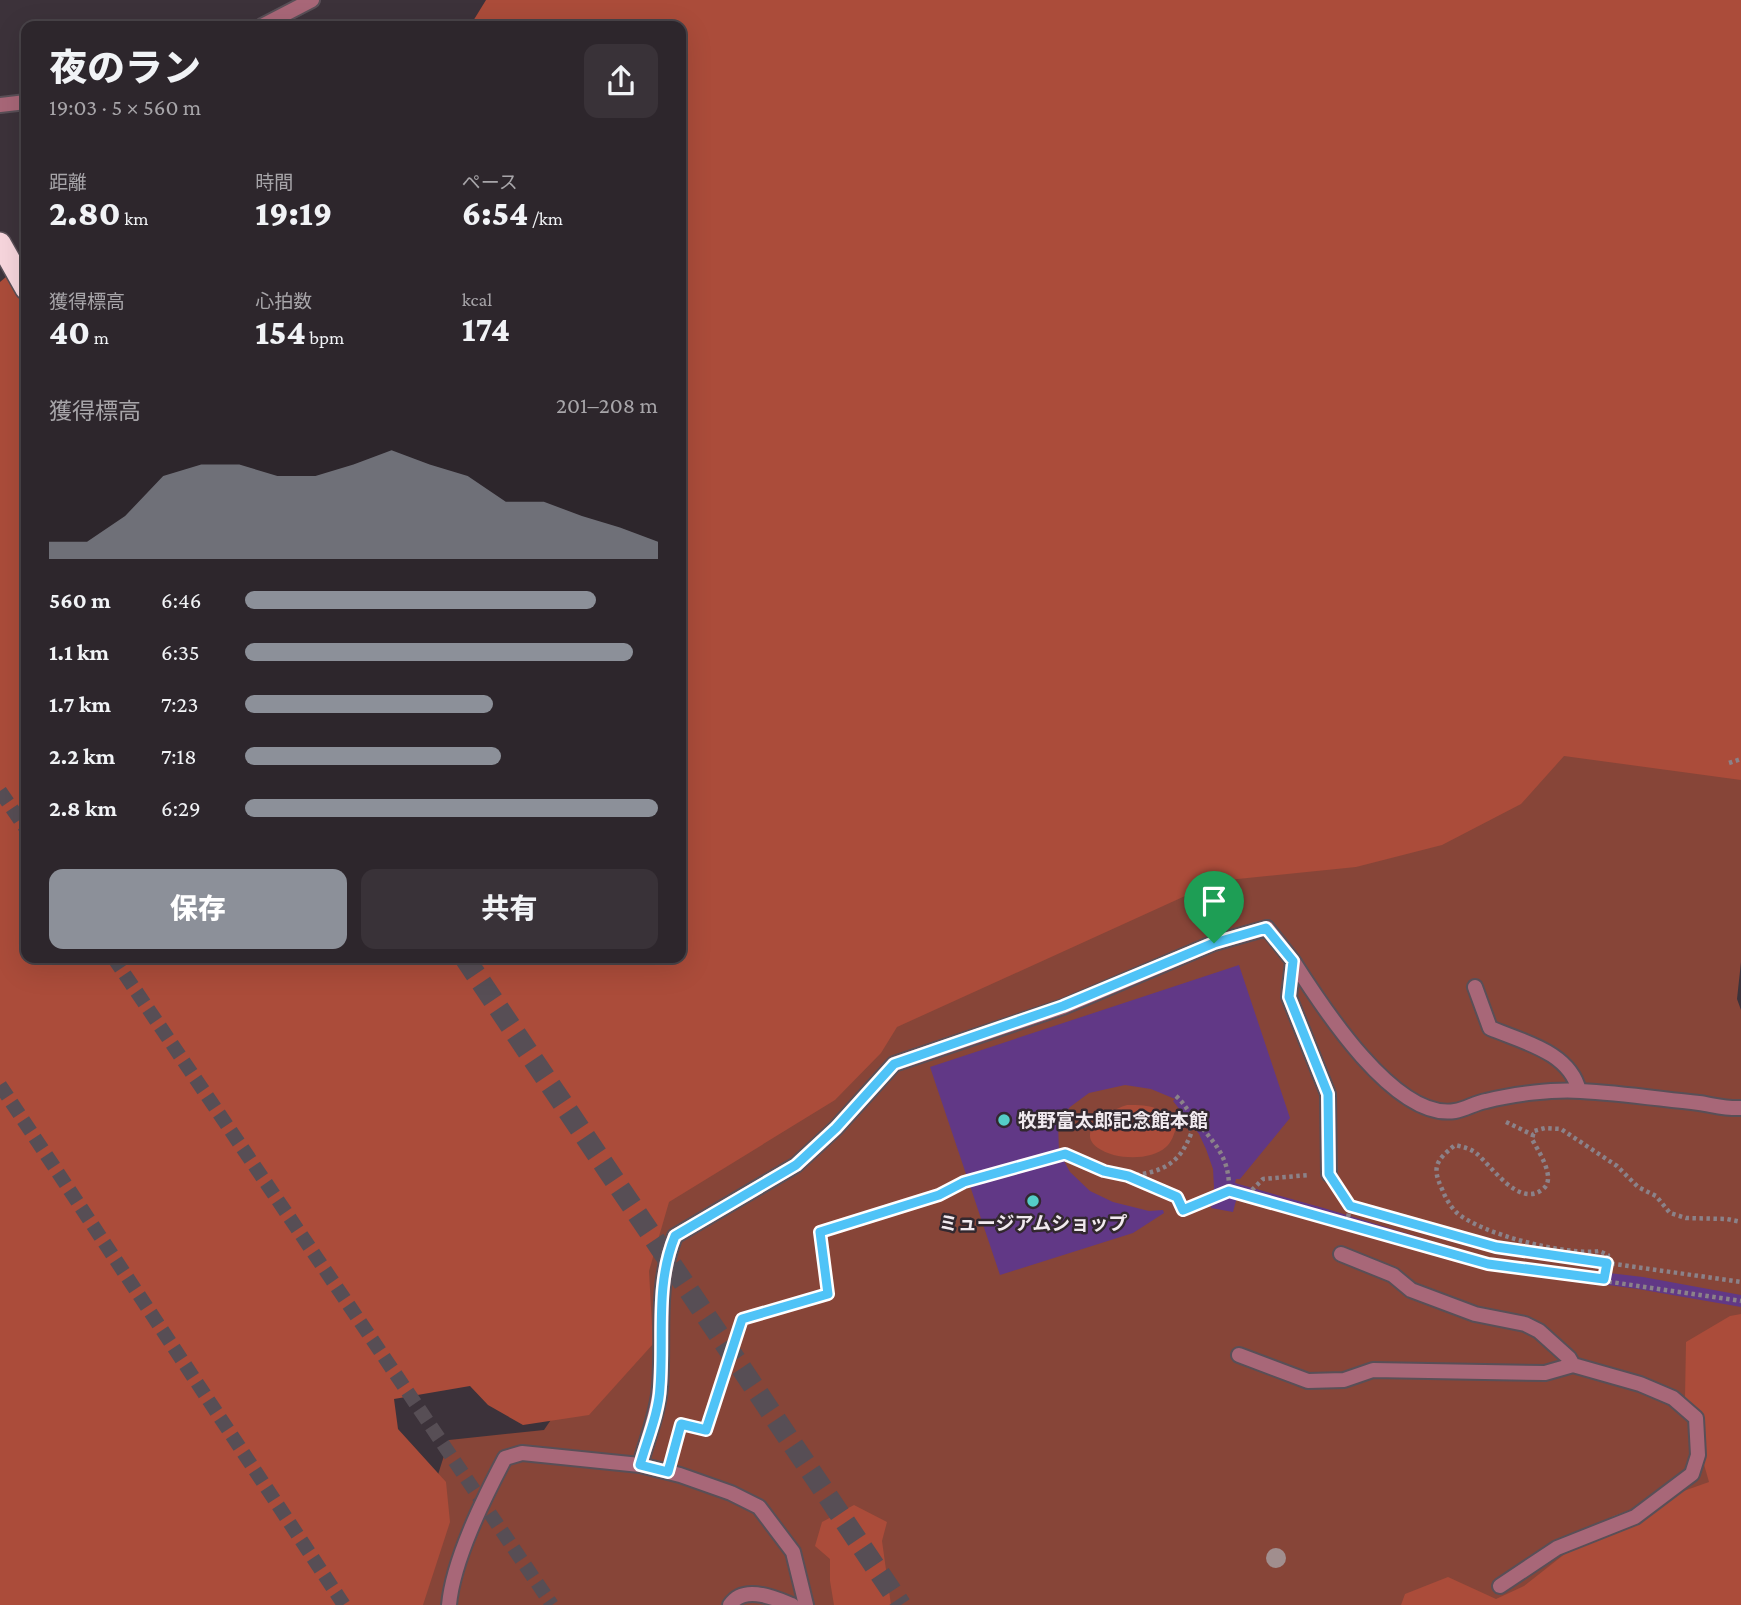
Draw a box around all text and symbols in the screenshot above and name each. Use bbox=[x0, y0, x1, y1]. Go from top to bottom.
button: share bbox=[584, 44, 658, 118]
text: 夜のラン bbox=[49, 47, 201, 89]
text: 19:03 · 5 × 560 m bbox=[49, 94, 201, 120]
text: 距離 bbox=[49, 172, 87, 193]
text: 時間 bbox=[255, 172, 293, 193]
text: ペース bbox=[462, 172, 518, 193]
text: 2.80 bbox=[49, 194, 121, 233]
text: 19:19 bbox=[255, 194, 332, 233]
text: 6:54 bbox=[462, 194, 528, 233]
text: km bbox=[121, 208, 149, 229]
text: /km bbox=[528, 208, 563, 229]
text: kcal bbox=[462, 289, 492, 310]
text: 獲得標高 bbox=[49, 291, 125, 312]
text: 心拍数 bbox=[255, 291, 312, 312]
text: 174 bbox=[462, 310, 510, 349]
text: 40 bbox=[49, 313, 90, 352]
text: 154 bbox=[255, 313, 306, 352]
text: m bbox=[90, 327, 109, 348]
text: bpm bbox=[306, 327, 344, 348]
text: 201–208 m bbox=[556, 392, 658, 418]
text: 獲得標高 bbox=[49, 398, 141, 424]
text: 560 m bbox=[49, 587, 111, 613]
text: 6:46 bbox=[161, 587, 201, 613]
text: 1.1 km bbox=[49, 639, 109, 665]
text: 6:35 bbox=[161, 639, 200, 665]
text: 1.7 km bbox=[49, 691, 111, 717]
text: 7:23 bbox=[161, 691, 198, 717]
text: 2.2 km bbox=[49, 743, 115, 769]
text: 7:18 bbox=[161, 743, 197, 769]
text: 2.8 km bbox=[49, 795, 117, 821]
text: 6:29 bbox=[161, 795, 201, 821]
button: 保存 bbox=[49, 869, 347, 949]
button: 共有 bbox=[361, 869, 658, 949]
pin bbox=[1184, 871, 1244, 943]
icon: arrive bbox=[1195, 882, 1233, 920]
place label: 牧野富太郎記念館本館 bbox=[1018, 1110, 1208, 1131]
marker: 牧野富太郎記念館本館 bbox=[996, 1112, 1012, 1128]
marker: ミュージアムショップ bbox=[1025, 1193, 1041, 1209]
place label: ミュージアムショップ bbox=[939, 1213, 1127, 1234]

